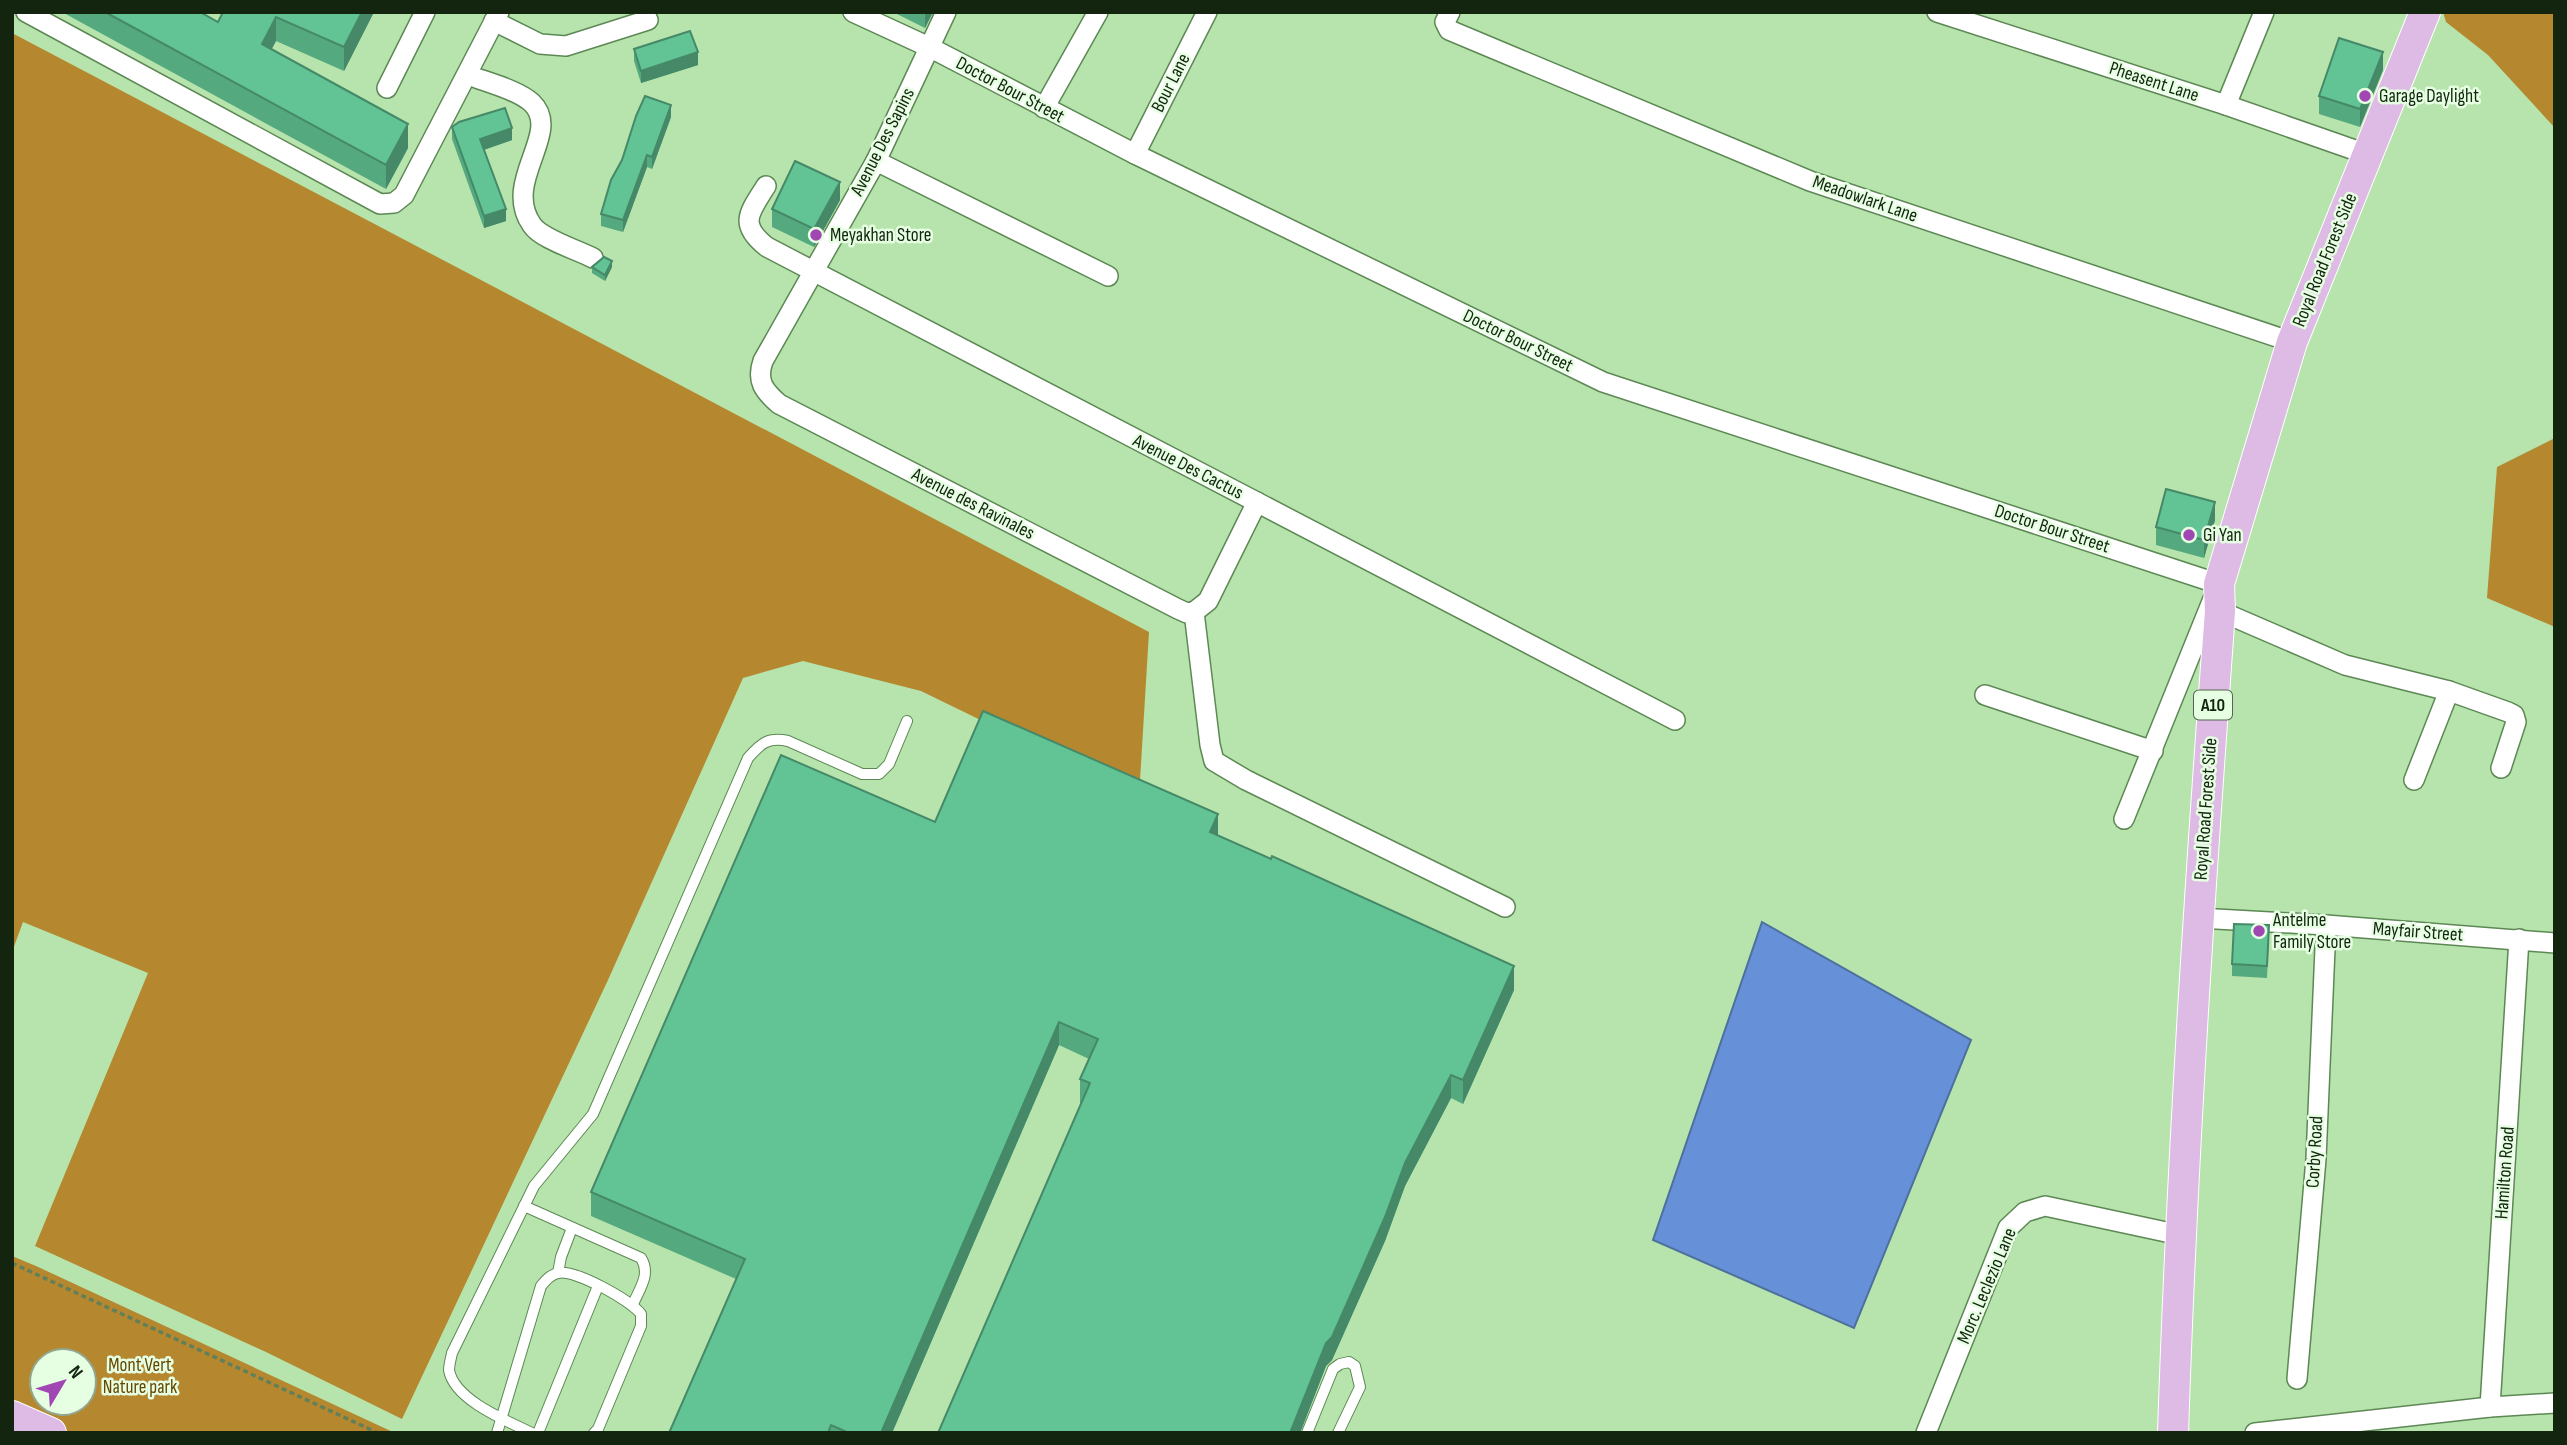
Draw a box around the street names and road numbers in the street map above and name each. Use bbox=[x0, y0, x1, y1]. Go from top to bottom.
street label: Bour Lane bbox=[1146, 50, 1196, 116]
street label: Doctor Bour Street bbox=[952, 52, 1068, 128]
street label: Pheasent Lane bbox=[2106, 57, 2202, 107]
street label: Avenue Des Sapins bbox=[845, 84, 920, 201]
street label: Meadowlark Lane bbox=[1810, 170, 1920, 228]
street label: Royal Road Forest Side bbox=[2288, 190, 2362, 330]
street label: Doctor Bour Street bbox=[1459, 304, 1577, 378]
street label: Avenue Des Cactus bbox=[1128, 429, 1247, 505]
street label: Avenue des Ravinales bbox=[907, 463, 1038, 545]
street label: Doctor Bour Street bbox=[1992, 500, 2113, 558]
road number: A10 bbox=[2194, 690, 2232, 720]
street label: Royal Road Forest Side bbox=[2190, 737, 2222, 881]
street label: Mayfair Street bbox=[2372, 917, 2464, 947]
street label: Corby Road bbox=[2302, 1115, 2328, 1189]
street label: Hamilton Road bbox=[2490, 1126, 2520, 1220]
street label: Morc. Leclezio Lane bbox=[1952, 1225, 2022, 1347]

